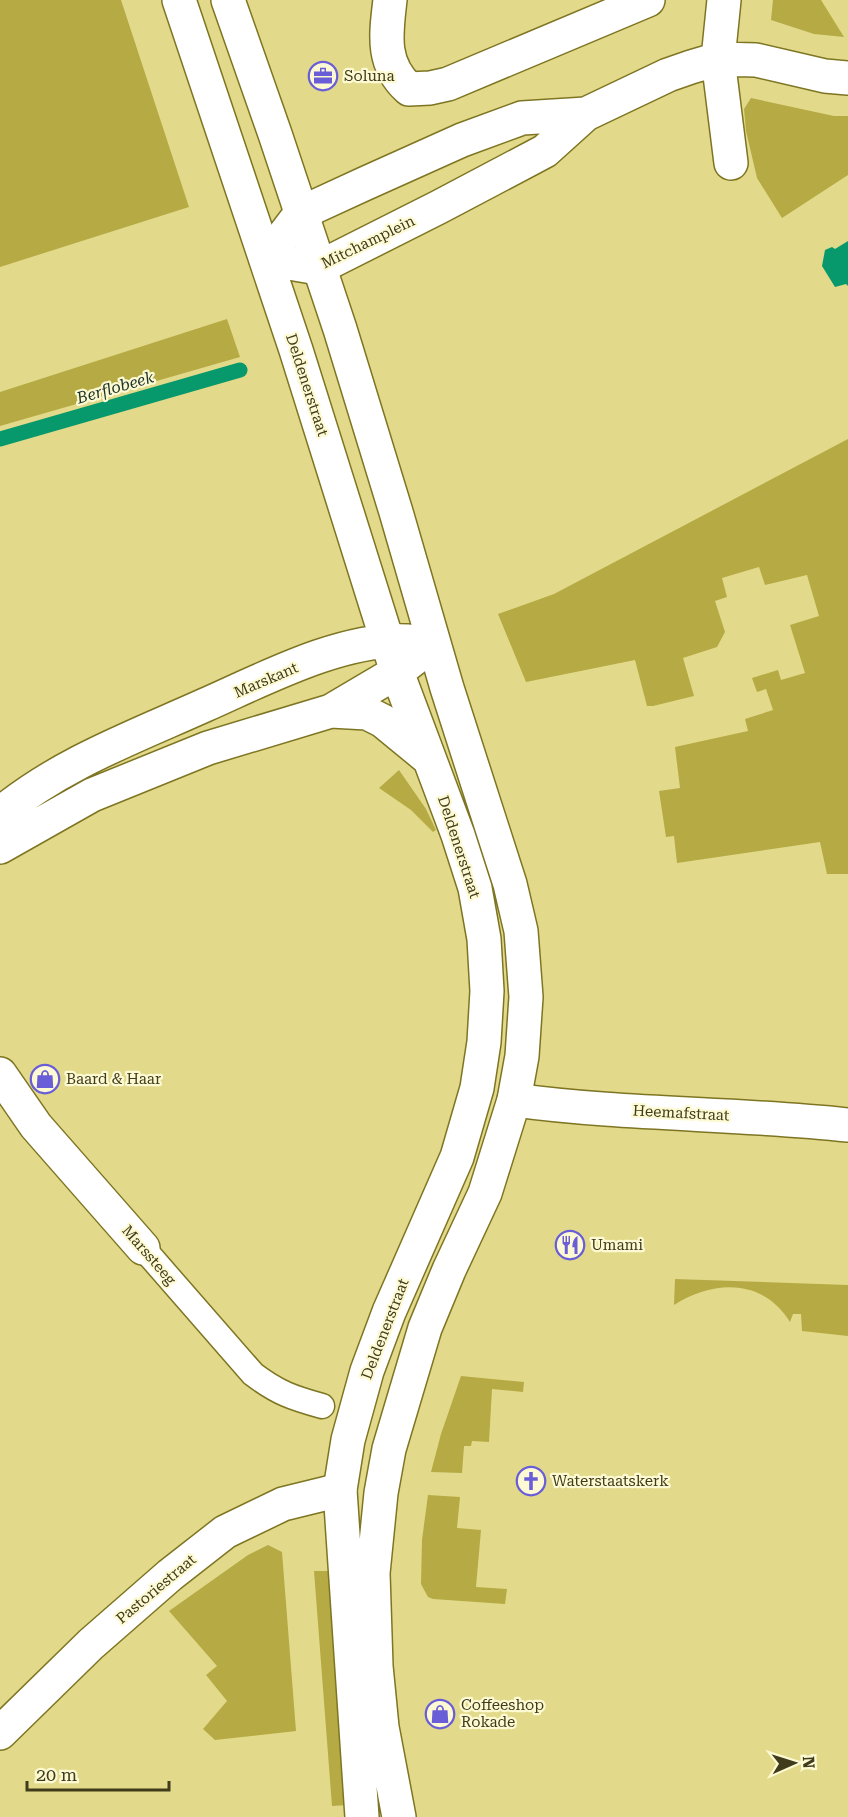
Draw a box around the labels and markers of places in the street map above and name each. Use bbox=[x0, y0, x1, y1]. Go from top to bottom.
office icon: Soluna bbox=[307, 60, 339, 92]
place label: Soluna bbox=[344, 67, 395, 85]
shop icon: Baard & Haar bbox=[29, 1063, 61, 1095]
place label: Baard & Haar bbox=[66, 1070, 161, 1088]
restaurant icon: Umami bbox=[554, 1229, 586, 1261]
place label: Umami bbox=[591, 1236, 643, 1254]
church icon: Waterstaatskerk bbox=[515, 1465, 547, 1497]
place label: Waterstaatskerk bbox=[552, 1472, 669, 1490]
place label: Coffeeshop Rokade bbox=[461, 1696, 544, 1731]
shop icon: Coffeeshop Rokade bbox=[424, 1698, 456, 1730]

